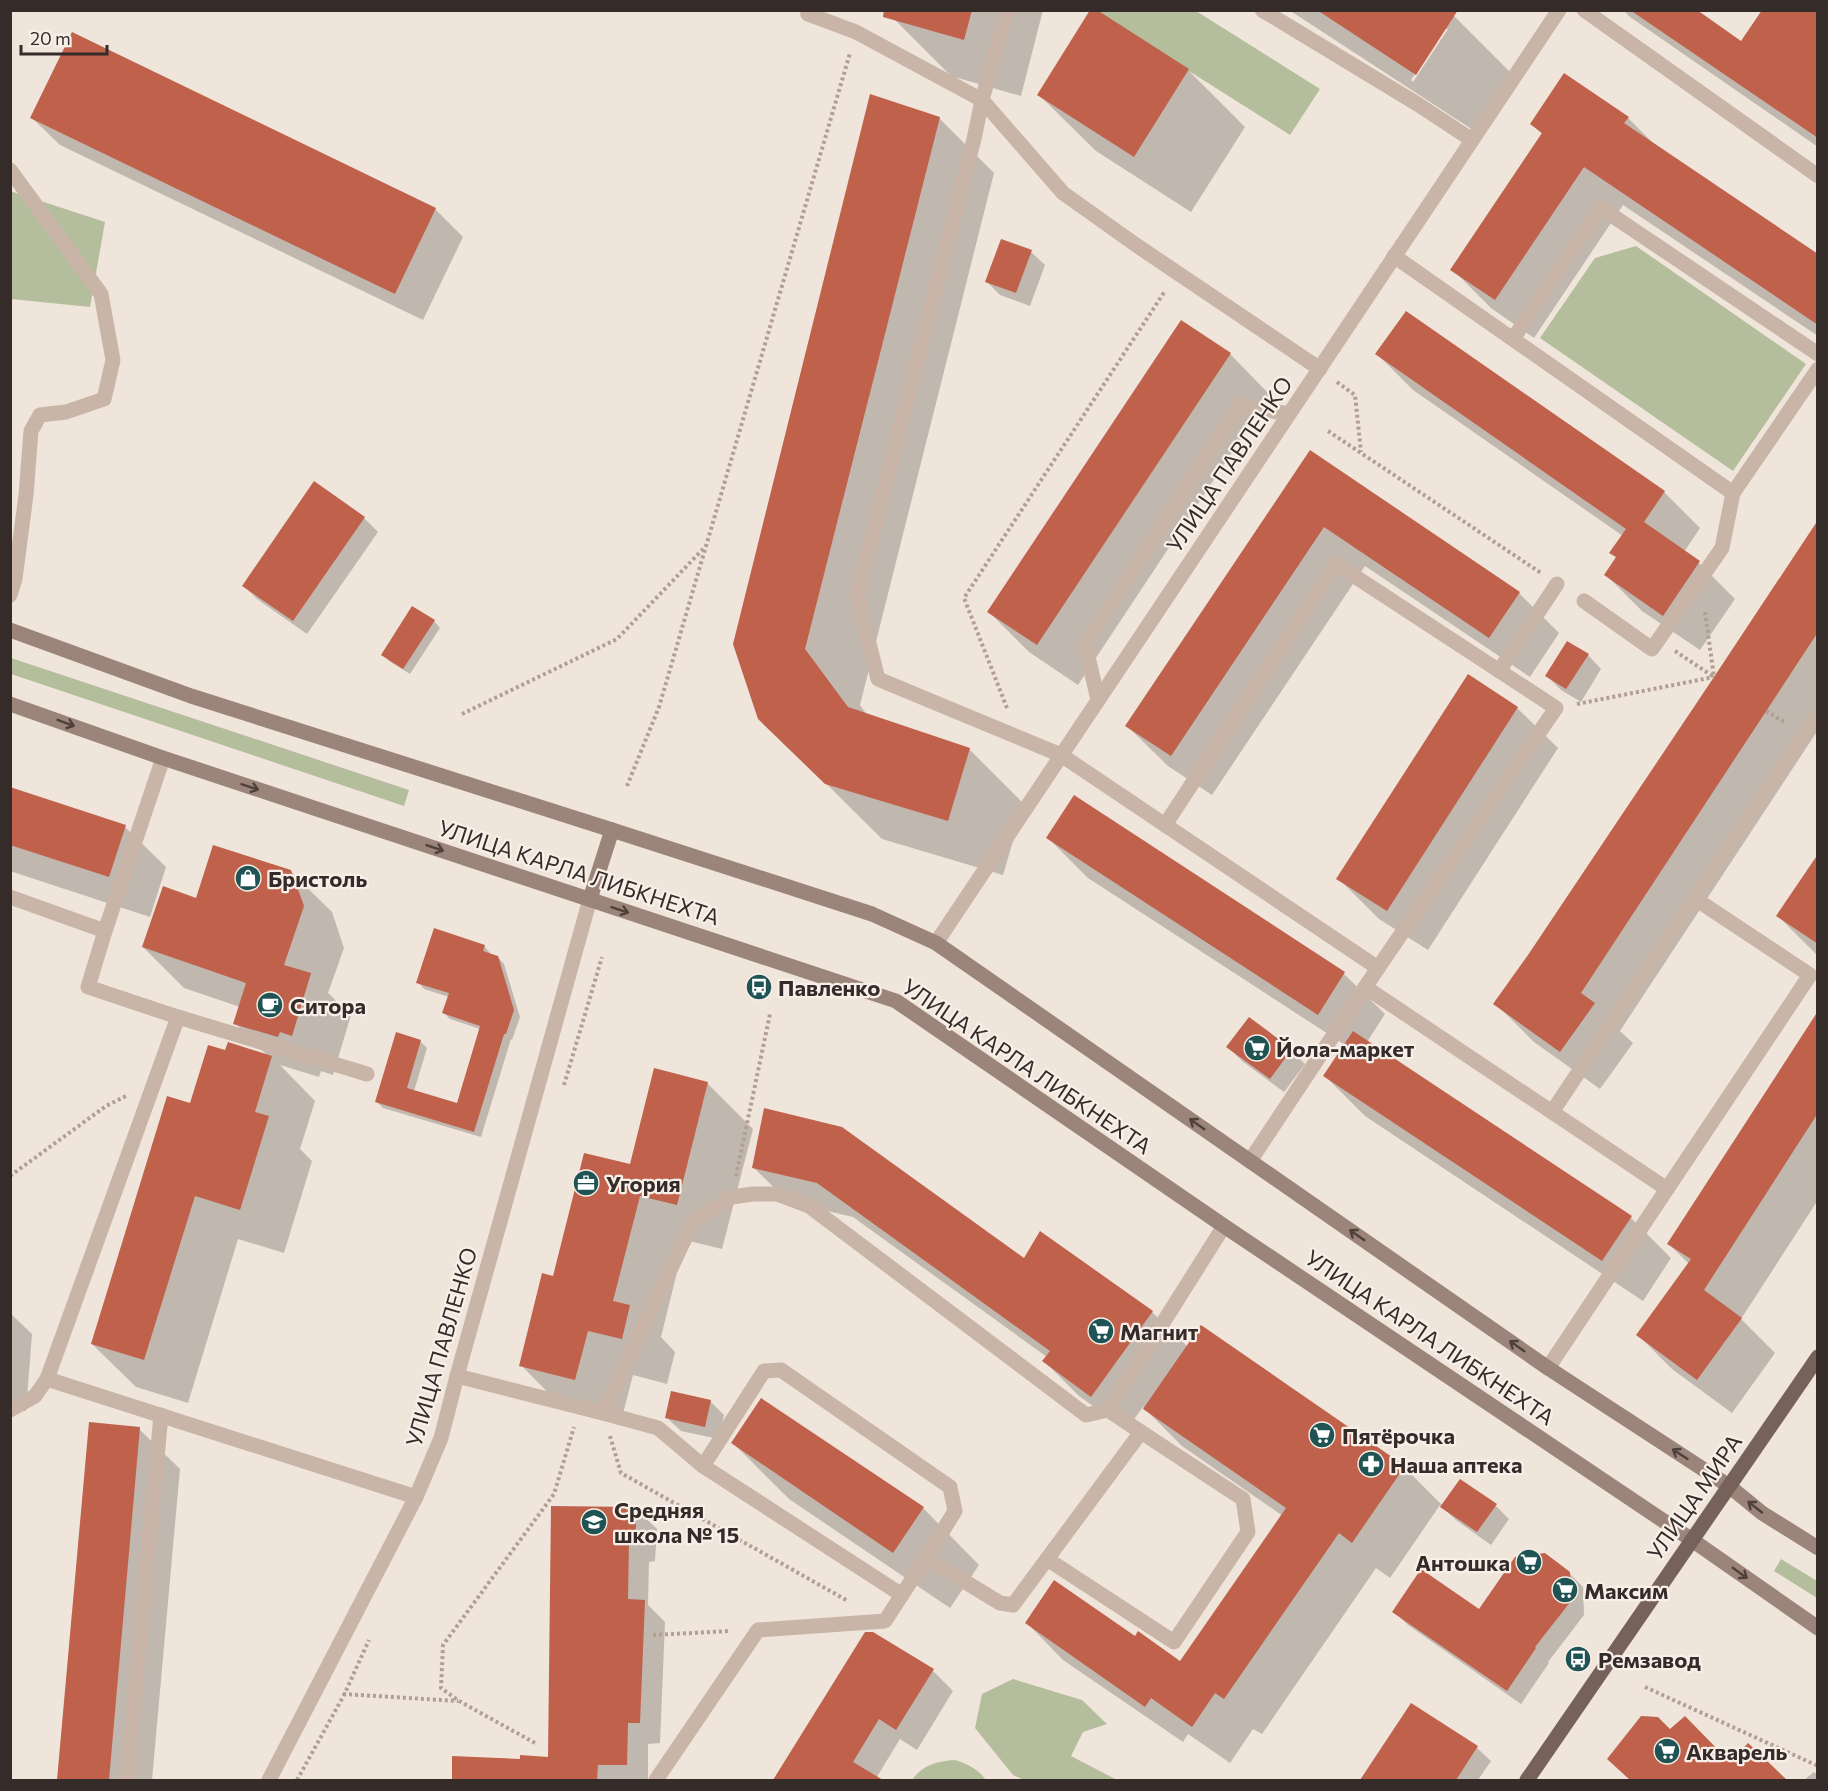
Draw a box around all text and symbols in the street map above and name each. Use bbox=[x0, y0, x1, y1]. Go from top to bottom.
scale bar bbox=[21, 18, 106, 56]
text: 20 m bbox=[30, 27, 71, 49]
street label: УЛИЦА ПАВЛЕНКО bbox=[1160, 371, 1298, 557]
one-way arrow bbox=[56, 719, 74, 730]
one-way arrow bbox=[240, 782, 259, 793]
street label: УЛИЦА КАРЛА ЛИБКНЕХТА bbox=[435, 814, 723, 930]
one-way arrow bbox=[425, 844, 444, 855]
shop icon: Бристоль bbox=[233, 863, 263, 893]
place label: Бристоль bbox=[268, 865, 367, 892]
one-way arrow bbox=[610, 905, 629, 916]
bus stop icon: Павленко bbox=[744, 972, 774, 1002]
street label: УЛИЦА КАРЛА ЛИБКНЕХТА bbox=[897, 972, 1157, 1160]
place label: Павленко bbox=[778, 974, 880, 1001]
cafe icon: Ситора bbox=[255, 990, 285, 1020]
place label: Ситора bbox=[290, 992, 366, 1019]
supermarket icon: Йола-маркет bbox=[1242, 1033, 1272, 1063]
place label: Йола-маркет bbox=[1276, 1035, 1415, 1062]
one-way arrow bbox=[1189, 1118, 1206, 1130]
office icon: Угория bbox=[571, 1168, 601, 1198]
place label: Угория bbox=[606, 1170, 681, 1197]
one-way arrow bbox=[1349, 1229, 1366, 1241]
street label: УЛИЦА КАРЛА ЛИБКНЕХТА bbox=[1300, 1243, 1560, 1431]
street label: УЛИЦА ПАВЛЕНКО bbox=[400, 1244, 482, 1450]
supermarket icon: Магнит bbox=[1086, 1316, 1116, 1346]
place label: Магнит bbox=[1120, 1318, 1199, 1345]
one-way arrow bbox=[1510, 1340, 1526, 1352]
supermarket icon: Пятёрочка bbox=[1307, 1420, 1337, 1450]
place label: Пятёрочка bbox=[1342, 1422, 1455, 1449]
street label: УЛИЦА МИРА bbox=[1641, 1429, 1747, 1565]
one-way arrow bbox=[1672, 1448, 1689, 1460]
pharmacy icon: Наша аптека bbox=[1356, 1449, 1386, 1479]
place label: Наша аптека bbox=[1390, 1451, 1523, 1478]
place label: Средняя школа № 15 bbox=[614, 1496, 739, 1548]
one-way arrow bbox=[1747, 1500, 1763, 1513]
school or university icon: Средняя школа № 15 bbox=[579, 1507, 609, 1537]
supermarket icon: Антошка bbox=[1514, 1547, 1544, 1577]
place label: Антошка bbox=[1415, 1549, 1510, 1576]
one-way arrow bbox=[1732, 1567, 1748, 1579]
supermarket icon: Максим bbox=[1550, 1575, 1580, 1605]
place label: Максим bbox=[1584, 1577, 1668, 1604]
bus stop icon: Ремзавод bbox=[1563, 1644, 1593, 1674]
place label: Ремзавод bbox=[1598, 1646, 1701, 1673]
supermarket icon: Акварель bbox=[1652, 1736, 1682, 1766]
place label: Акварель bbox=[1686, 1738, 1787, 1765]

